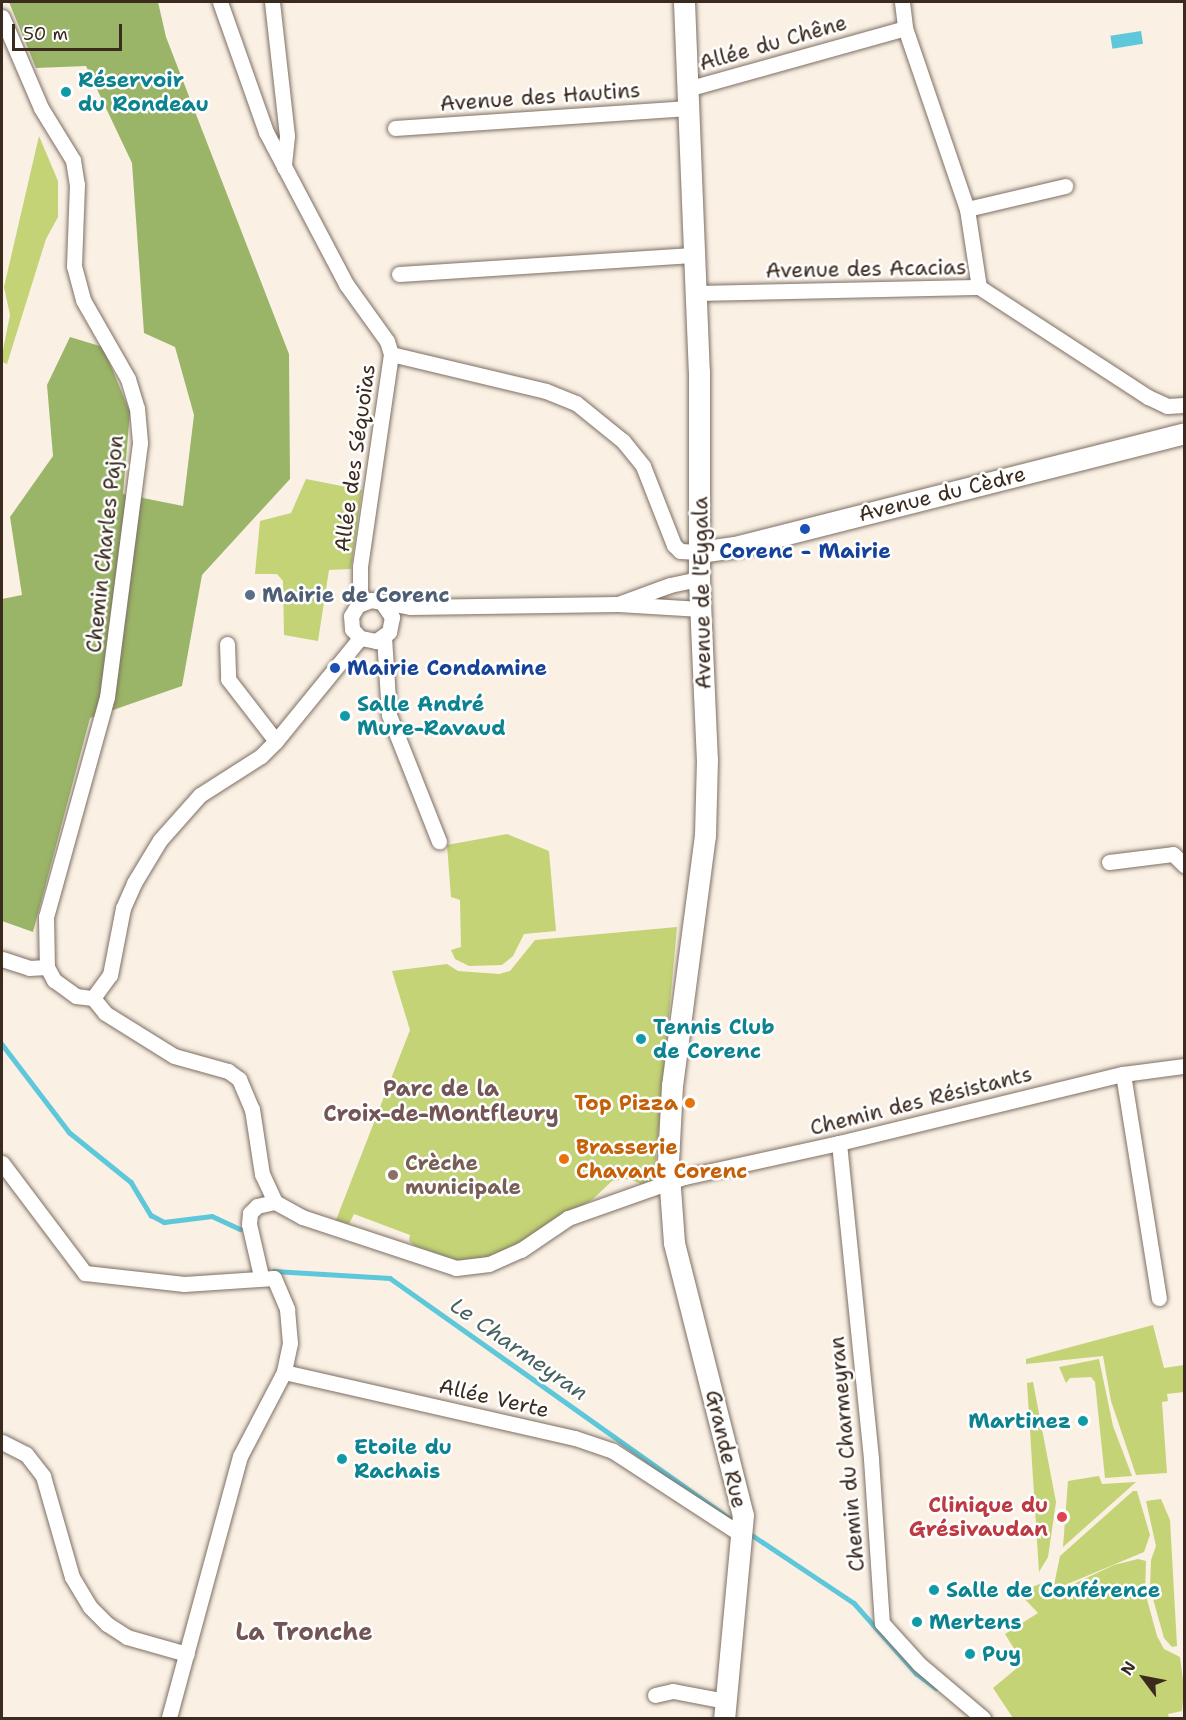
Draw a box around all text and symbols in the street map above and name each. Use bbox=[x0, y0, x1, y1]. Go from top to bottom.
street label: Allée du Chêne bbox=[696, 10, 850, 76]
scale bar bbox=[15, 12, 124, 50]
text: 50 m bbox=[23, 22, 68, 46]
place label: Réservoir du Rondeau bbox=[78, 67, 209, 117]
street label: Avenue des Hautins bbox=[439, 77, 641, 117]
marker: Réservoir du Rondeau bbox=[59, 85, 73, 99]
street label: Avenue des Acacias bbox=[765, 255, 967, 283]
street label: Allée des Séquoïas bbox=[329, 362, 381, 554]
street label: Chemin Charles Pajon bbox=[81, 434, 129, 654]
street label: Avenue du Cèdre bbox=[856, 461, 1028, 527]
street label: Avenue de l'Eygala bbox=[688, 496, 716, 690]
marker: Corenc - Mairie bbox=[798, 522, 812, 536]
place label: Corenc - Mairie bbox=[719, 538, 891, 564]
place label: Mairie de Corenc bbox=[262, 582, 450, 608]
marker: Mairie de Corenc bbox=[243, 588, 257, 602]
place label: Mairie Condamine bbox=[347, 655, 547, 681]
marker: Mairie Condamine bbox=[328, 661, 342, 675]
place label: Salle André Mure-Ravaud bbox=[357, 691, 506, 741]
marker: Salle André Mure-Ravaud bbox=[338, 709, 352, 723]
place label: Tennis Club de Corenc bbox=[653, 1014, 774, 1064]
marker: Tennis Club de Corenc bbox=[634, 1032, 648, 1046]
street label: Chemin des Résistants bbox=[807, 1061, 1035, 1141]
district label: Parc de la Croix-de-Montfleury bbox=[323, 1075, 559, 1126]
place label: Top Pizza bbox=[574, 1090, 678, 1116]
marker: Top Pizza bbox=[683, 1096, 697, 1110]
place label: Brasserie Chavant Corenc bbox=[576, 1134, 748, 1184]
place label: Crèche municipale bbox=[405, 1150, 521, 1200]
marker: Brasserie Chavant Corenc bbox=[557, 1152, 571, 1166]
marker: Crèche municipale bbox=[386, 1168, 400, 1182]
water label: Le Charmeyran bbox=[445, 1292, 593, 1406]
street label: Chemin du Charmeyran bbox=[824, 1335, 870, 1573]
street label: Allée Verte bbox=[437, 1373, 551, 1423]
street label: Grande Rue bbox=[700, 1388, 752, 1510]
place label: Martinez bbox=[968, 1408, 1071, 1434]
marker: Martinez bbox=[1076, 1414, 1090, 1428]
place label: Etoile du Rachais bbox=[354, 1434, 452, 1484]
marker: Etoile du Rachais bbox=[335, 1452, 349, 1466]
place label: Clinique du Grésivaudan bbox=[909, 1492, 1048, 1542]
marker: Clinique du Grésivaudan bbox=[1053, 1508, 1071, 1526]
place label: Salle de Conférence bbox=[946, 1577, 1160, 1603]
marker: Salle de Conférence bbox=[927, 1583, 941, 1597]
place label: Mertens bbox=[929, 1609, 1022, 1635]
marker: Mertens bbox=[910, 1615, 924, 1629]
district label: La Tronche bbox=[235, 1619, 373, 1647]
place label: Puy bbox=[982, 1641, 1021, 1667]
marker: Puy bbox=[963, 1647, 977, 1661]
north arrow bbox=[1114, 1648, 1174, 1708]
text: N bbox=[1116, 1657, 1141, 1679]

